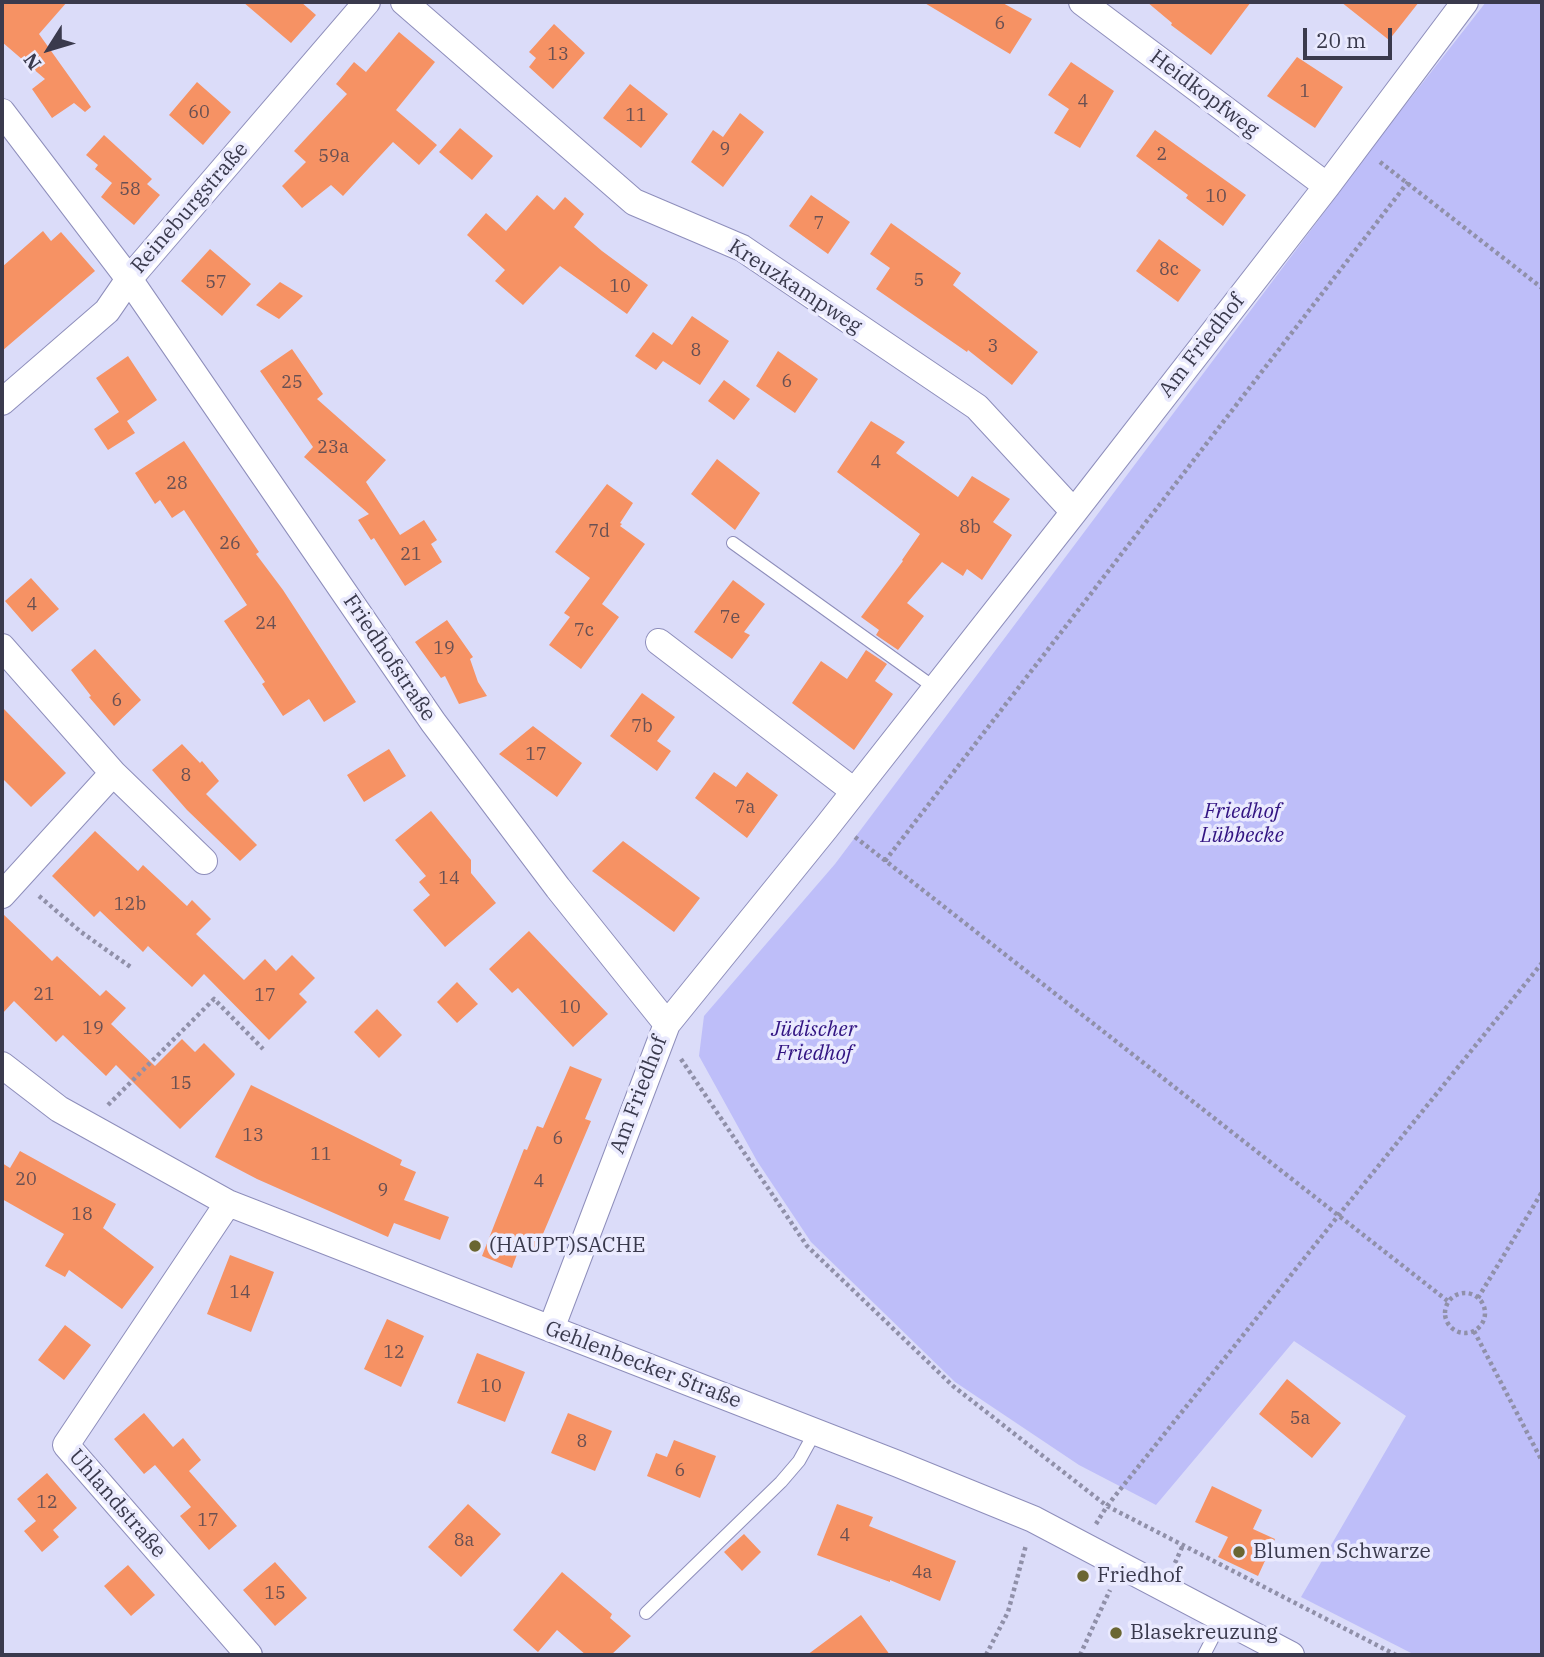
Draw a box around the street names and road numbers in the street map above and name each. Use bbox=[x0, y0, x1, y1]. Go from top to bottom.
street label: Heidkopfweg bbox=[1145, 45, 1263, 143]
street label: Reineburgstraße bbox=[126, 137, 254, 279]
street label: Kreuzkampweg bbox=[723, 234, 867, 340]
street label: Am Friedhof bbox=[1154, 289, 1250, 403]
street label: Friedhofstraße bbox=[337, 590, 441, 726]
street label: Am Friedhof bbox=[605, 1033, 673, 1157]
street label: Gehlenbecker Straße bbox=[541, 1316, 745, 1414]
street label: Uhlandstraße bbox=[63, 1445, 171, 1563]

